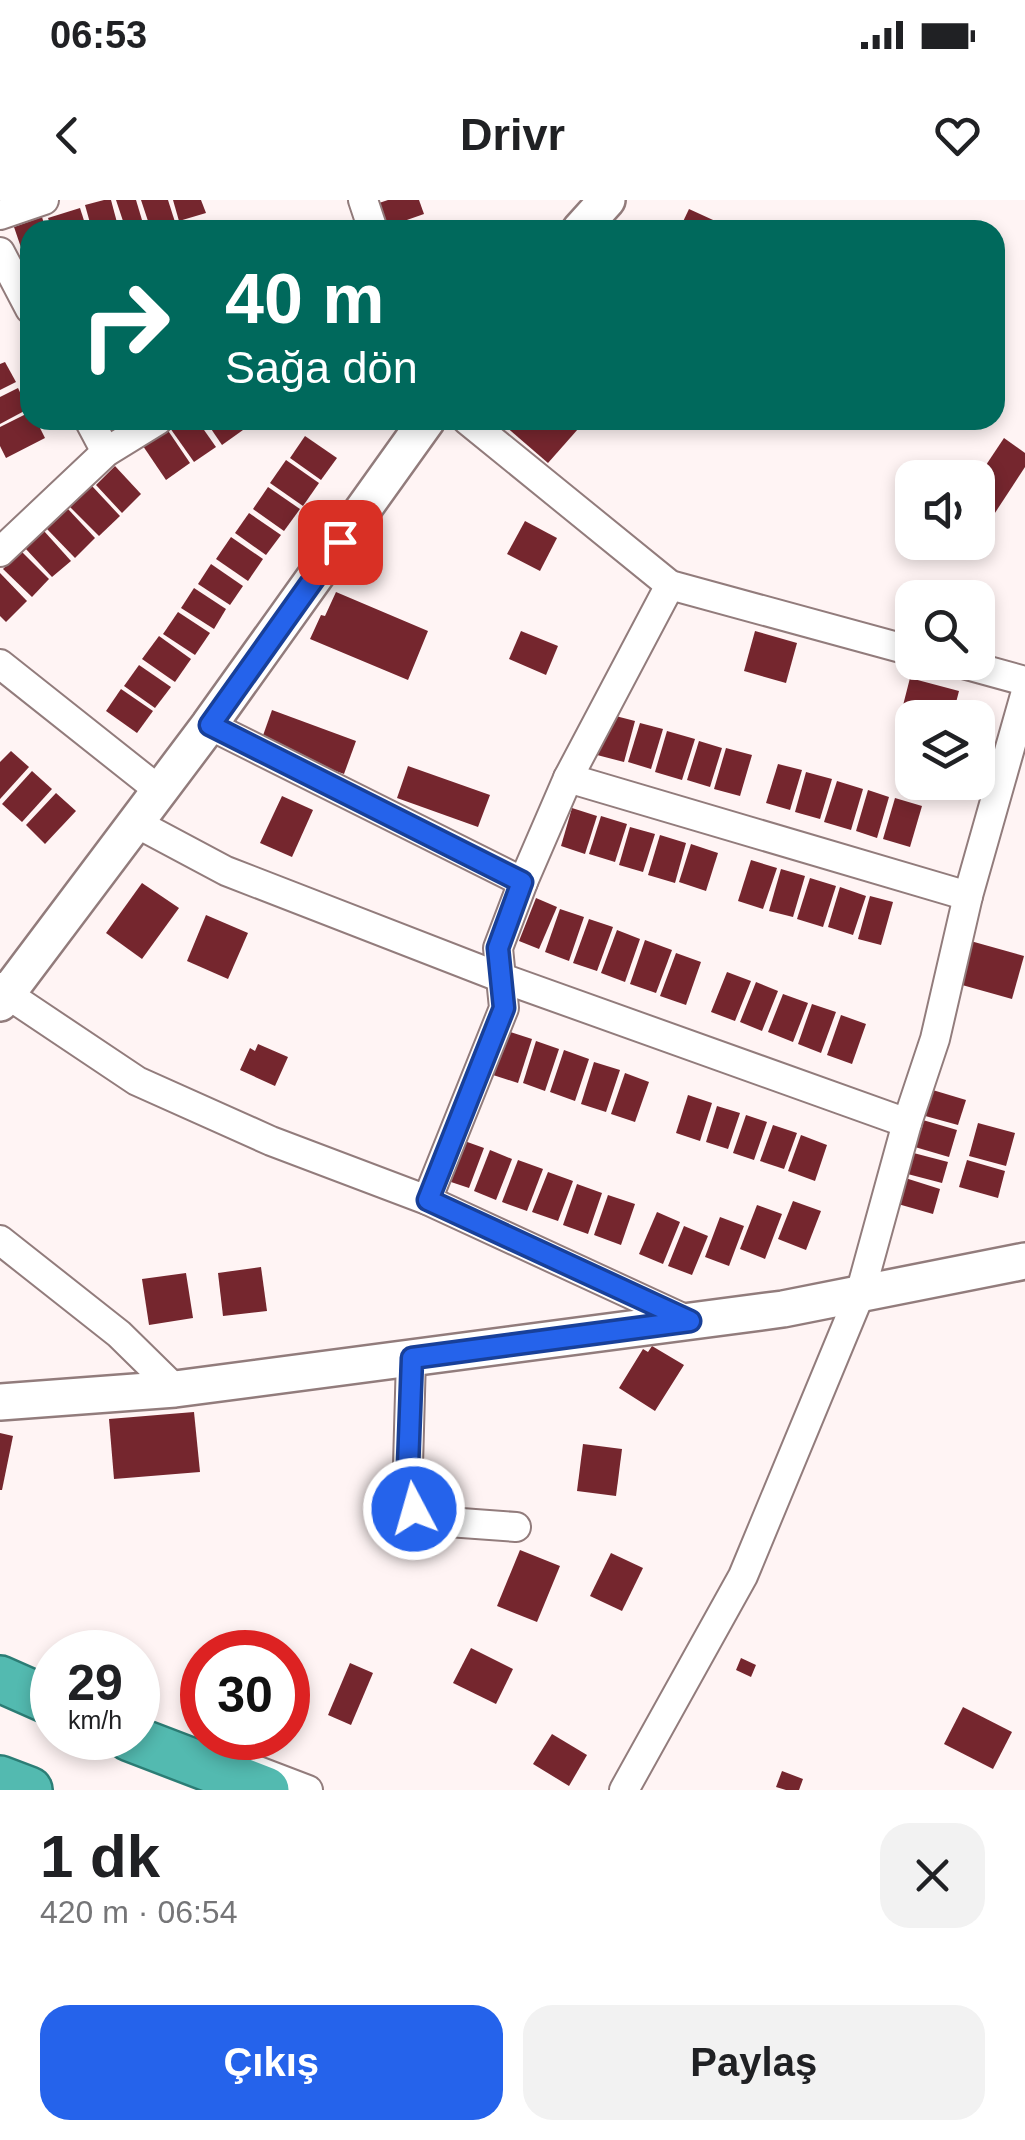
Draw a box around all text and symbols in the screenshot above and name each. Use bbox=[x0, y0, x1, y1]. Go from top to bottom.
text: 06:53 bbox=[50, 14, 147, 56]
icon: back bbox=[40, 108, 95, 163]
icon: heart bbox=[930, 108, 985, 163]
text: Drivr bbox=[460, 109, 565, 160]
icon: right bbox=[60, 260, 190, 390]
text: 40 m bbox=[225, 260, 385, 338]
text: Sağa dön bbox=[225, 342, 418, 393]
map controls bbox=[895, 460, 995, 800]
button: sound bbox=[895, 460, 995, 560]
pin bbox=[298, 500, 383, 585]
icon: arrive bbox=[313, 515, 368, 570]
button: search bbox=[895, 580, 995, 680]
button: layers bbox=[895, 700, 995, 800]
position arrow bbox=[362, 1457, 466, 1561]
speed limit sign: 30 bbox=[180, 1630, 310, 1760]
text: 29 bbox=[67, 1655, 123, 1711]
text: km/h bbox=[68, 1706, 122, 1734]
text: 1 dk bbox=[40, 1823, 160, 1890]
button: close bbox=[880, 1823, 985, 1928]
text: 420 m · 06:54 bbox=[40, 1894, 237, 1930]
button: Çıkış bbox=[40, 2005, 503, 2120]
button: Paylaş bbox=[523, 2005, 985, 2120]

